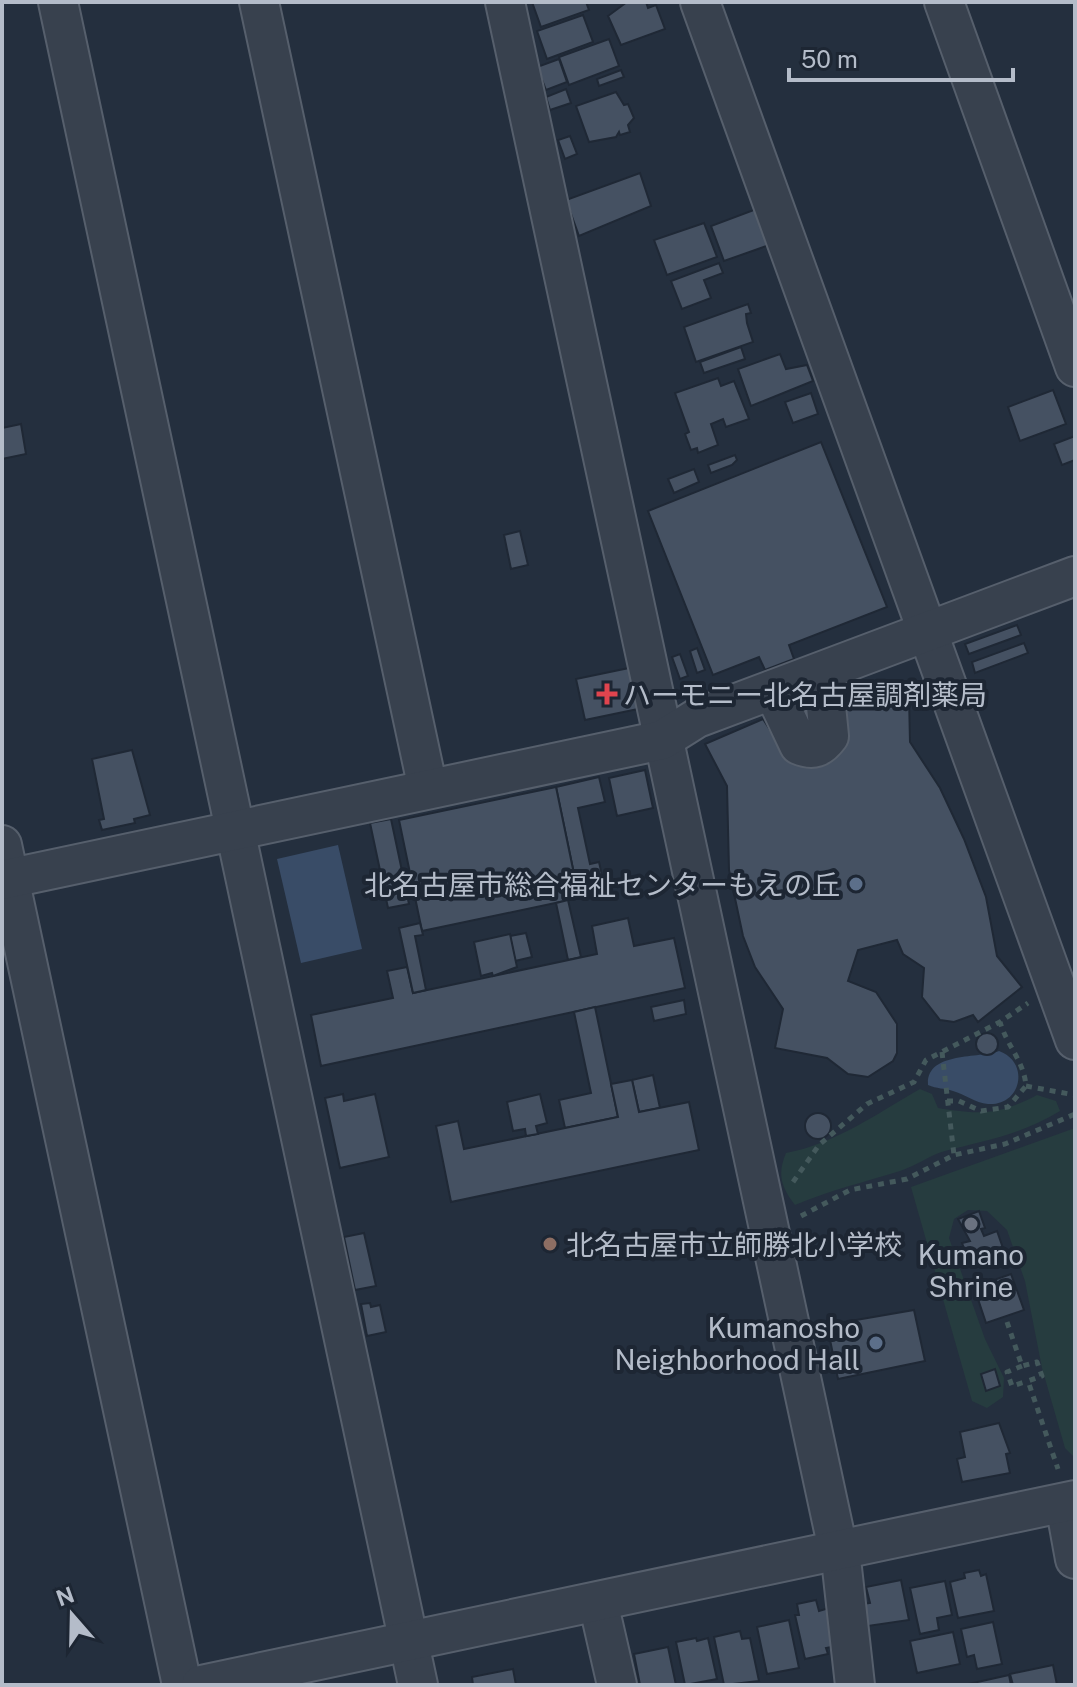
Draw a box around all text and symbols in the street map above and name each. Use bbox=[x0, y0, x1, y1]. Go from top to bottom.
scale bar bbox=[789, 32, 1013, 82]
text: 50 m bbox=[801, 45, 858, 73]
place label: ハーモニー北名古屋調剤薬局 bbox=[623, 678, 987, 711]
marker: ハーモニー北名古屋調剤薬局 bbox=[598, 685, 616, 703]
place label: 北名古屋市総合福祉センターもえの丘 bbox=[364, 868, 840, 901]
marker: 北名古屋市総合福祉センターもえの丘 bbox=[847, 875, 865, 893]
marker: Kumano Shrine bbox=[962, 1215, 980, 1233]
place label: 北名古屋市立師勝北小学校 bbox=[566, 1228, 902, 1261]
marker: 北名古屋市立師勝北小学校 bbox=[541, 1235, 559, 1253]
place label: Kumano Shrine bbox=[918, 1238, 1024, 1303]
place label: Kumanosho Neighborhood Hall bbox=[615, 1311, 860, 1376]
marker: Kumanosho Neighborhood Hall bbox=[867, 1334, 885, 1352]
north arrow bbox=[32, 1575, 112, 1655]
text: N bbox=[53, 1581, 78, 1611]

